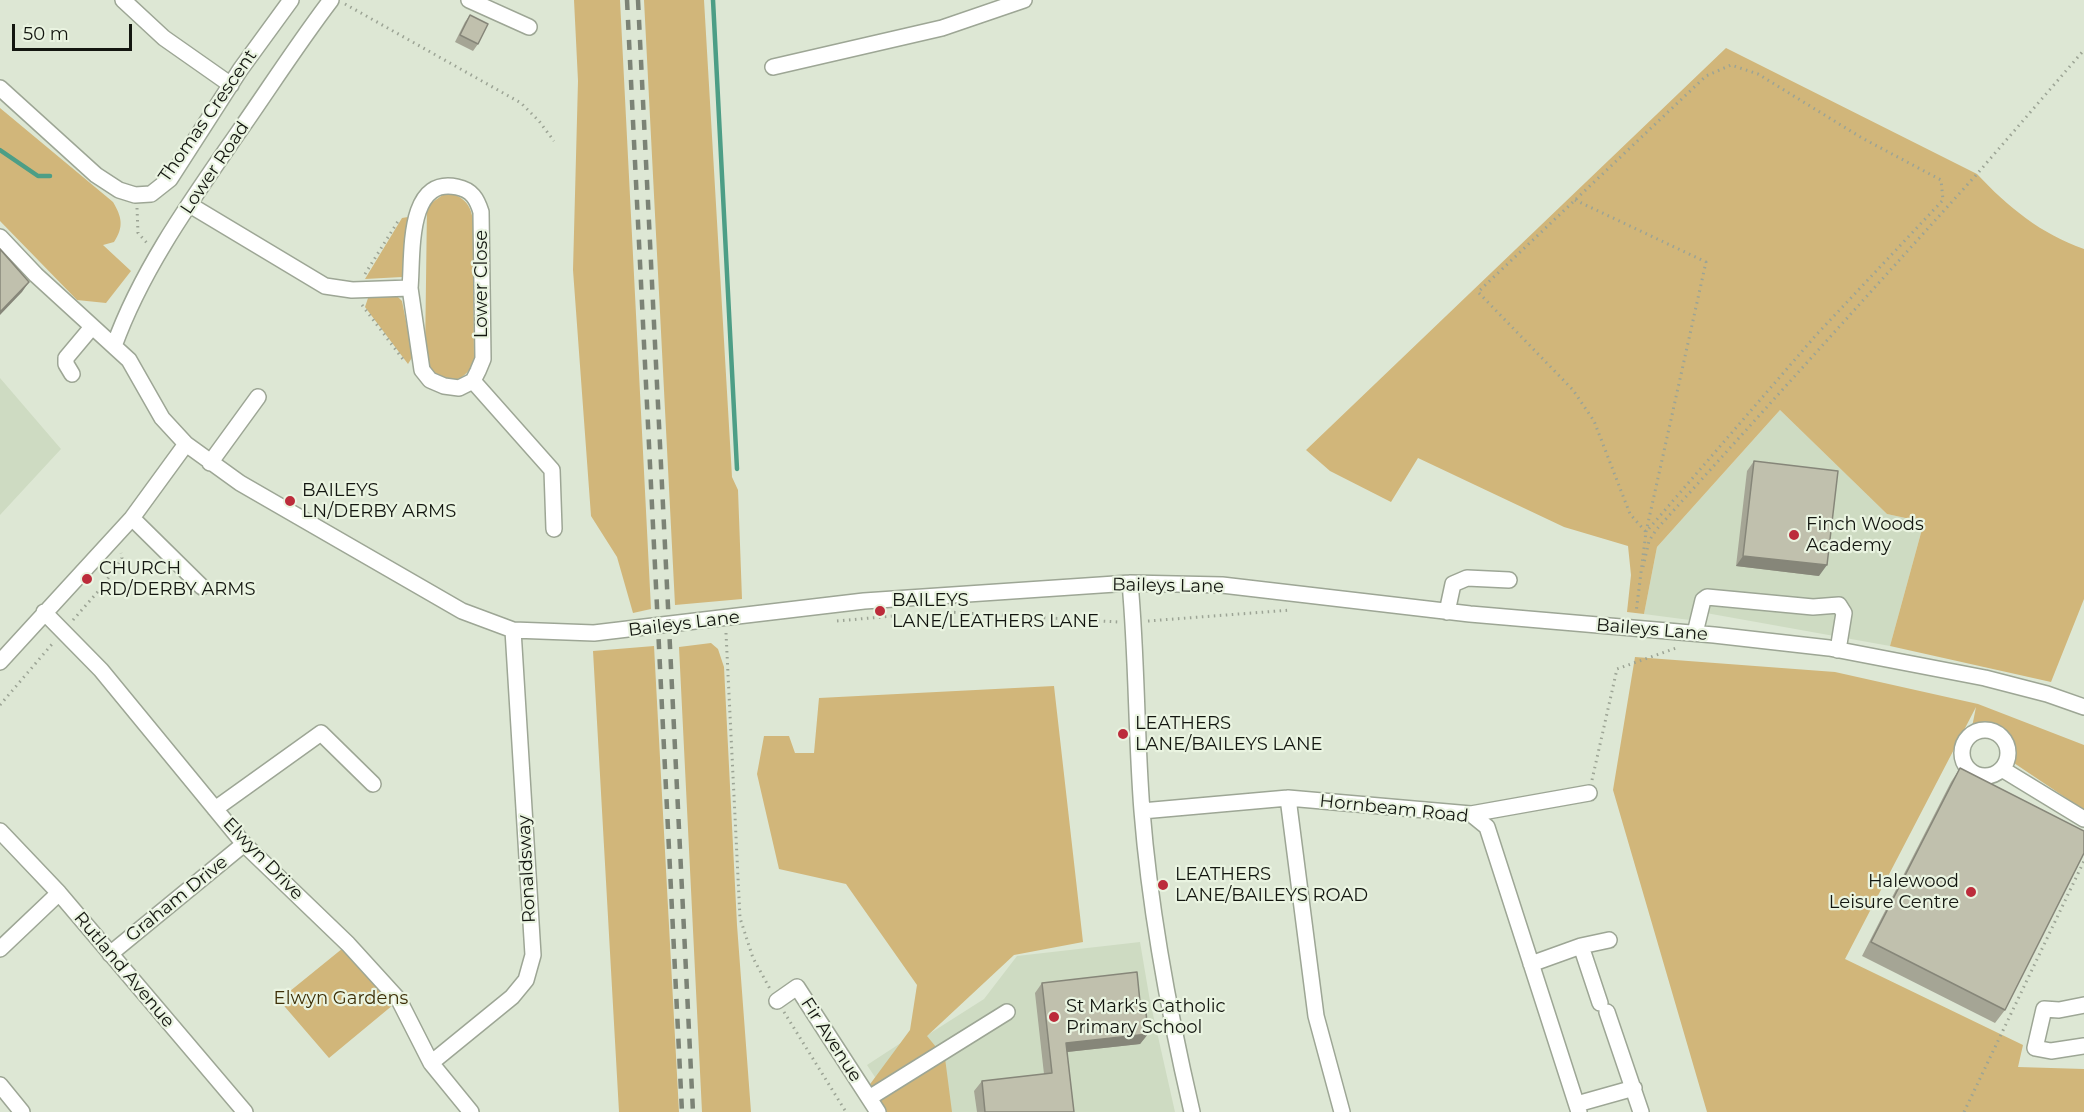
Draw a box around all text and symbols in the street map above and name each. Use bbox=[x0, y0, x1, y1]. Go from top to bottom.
scale bar bbox=[15, 12, 135, 50]
text: 50 m bbox=[23, 23, 69, 45]
street label: Thomas Crescent bbox=[154, 46, 262, 186]
street label: Lower Road bbox=[176, 118, 254, 218]
street label: Lower Close bbox=[471, 230, 493, 338]
place label: BAILEYS LN/DERBY ARMS bbox=[302, 480, 456, 522]
marker: BAILEYS LN/DERBY ARMS bbox=[283, 494, 297, 508]
place label: Finch Woods Academy bbox=[1806, 514, 1924, 556]
marker: Finch Woods Academy bbox=[1787, 528, 1801, 542]
place label: CHURCH RD/DERBY ARMS bbox=[99, 558, 256, 600]
marker: CHURCH RD/DERBY ARMS bbox=[80, 572, 94, 586]
street label: Baileys Lane bbox=[1112, 574, 1224, 598]
place label: BAILEYS LANE/LEATHERS LANE bbox=[892, 590, 1099, 632]
marker: BAILEYS LANE/LEATHERS LANE bbox=[873, 604, 887, 618]
street label: Baileys Lane bbox=[627, 606, 741, 642]
street label: Baileys Lane bbox=[1595, 614, 1709, 646]
place label: LEATHERS LANE/BAILEYS LANE bbox=[1135, 713, 1323, 756]
marker: LEATHERS LANE/BAILEYS LANE bbox=[1116, 727, 1130, 741]
street label: Hornbeam Road bbox=[1319, 790, 1469, 828]
street label: Elwyn Drive bbox=[218, 813, 308, 905]
street label: Ronaldsway bbox=[513, 814, 541, 924]
street label: Graham Drive bbox=[122, 851, 232, 947]
place label: LEATHERS LANE/BAILEYS ROAD bbox=[1175, 864, 1368, 906]
place label: Halewood Leisure Centre bbox=[1829, 871, 1959, 914]
marker: LEATHERS LANE/BAILEYS ROAD bbox=[1156, 878, 1170, 892]
marker: Halewood Leisure Centre bbox=[1964, 885, 1978, 899]
street label: Rutland Avenue bbox=[69, 908, 179, 1032]
park label: Elwyn Gardens bbox=[274, 988, 408, 1010]
street label: Fir Avenue bbox=[796, 994, 866, 1086]
place label: St Mark's Catholic Primary School bbox=[1066, 996, 1226, 1038]
marker: St Mark's Catholic Primary School bbox=[1047, 1010, 1061, 1024]

